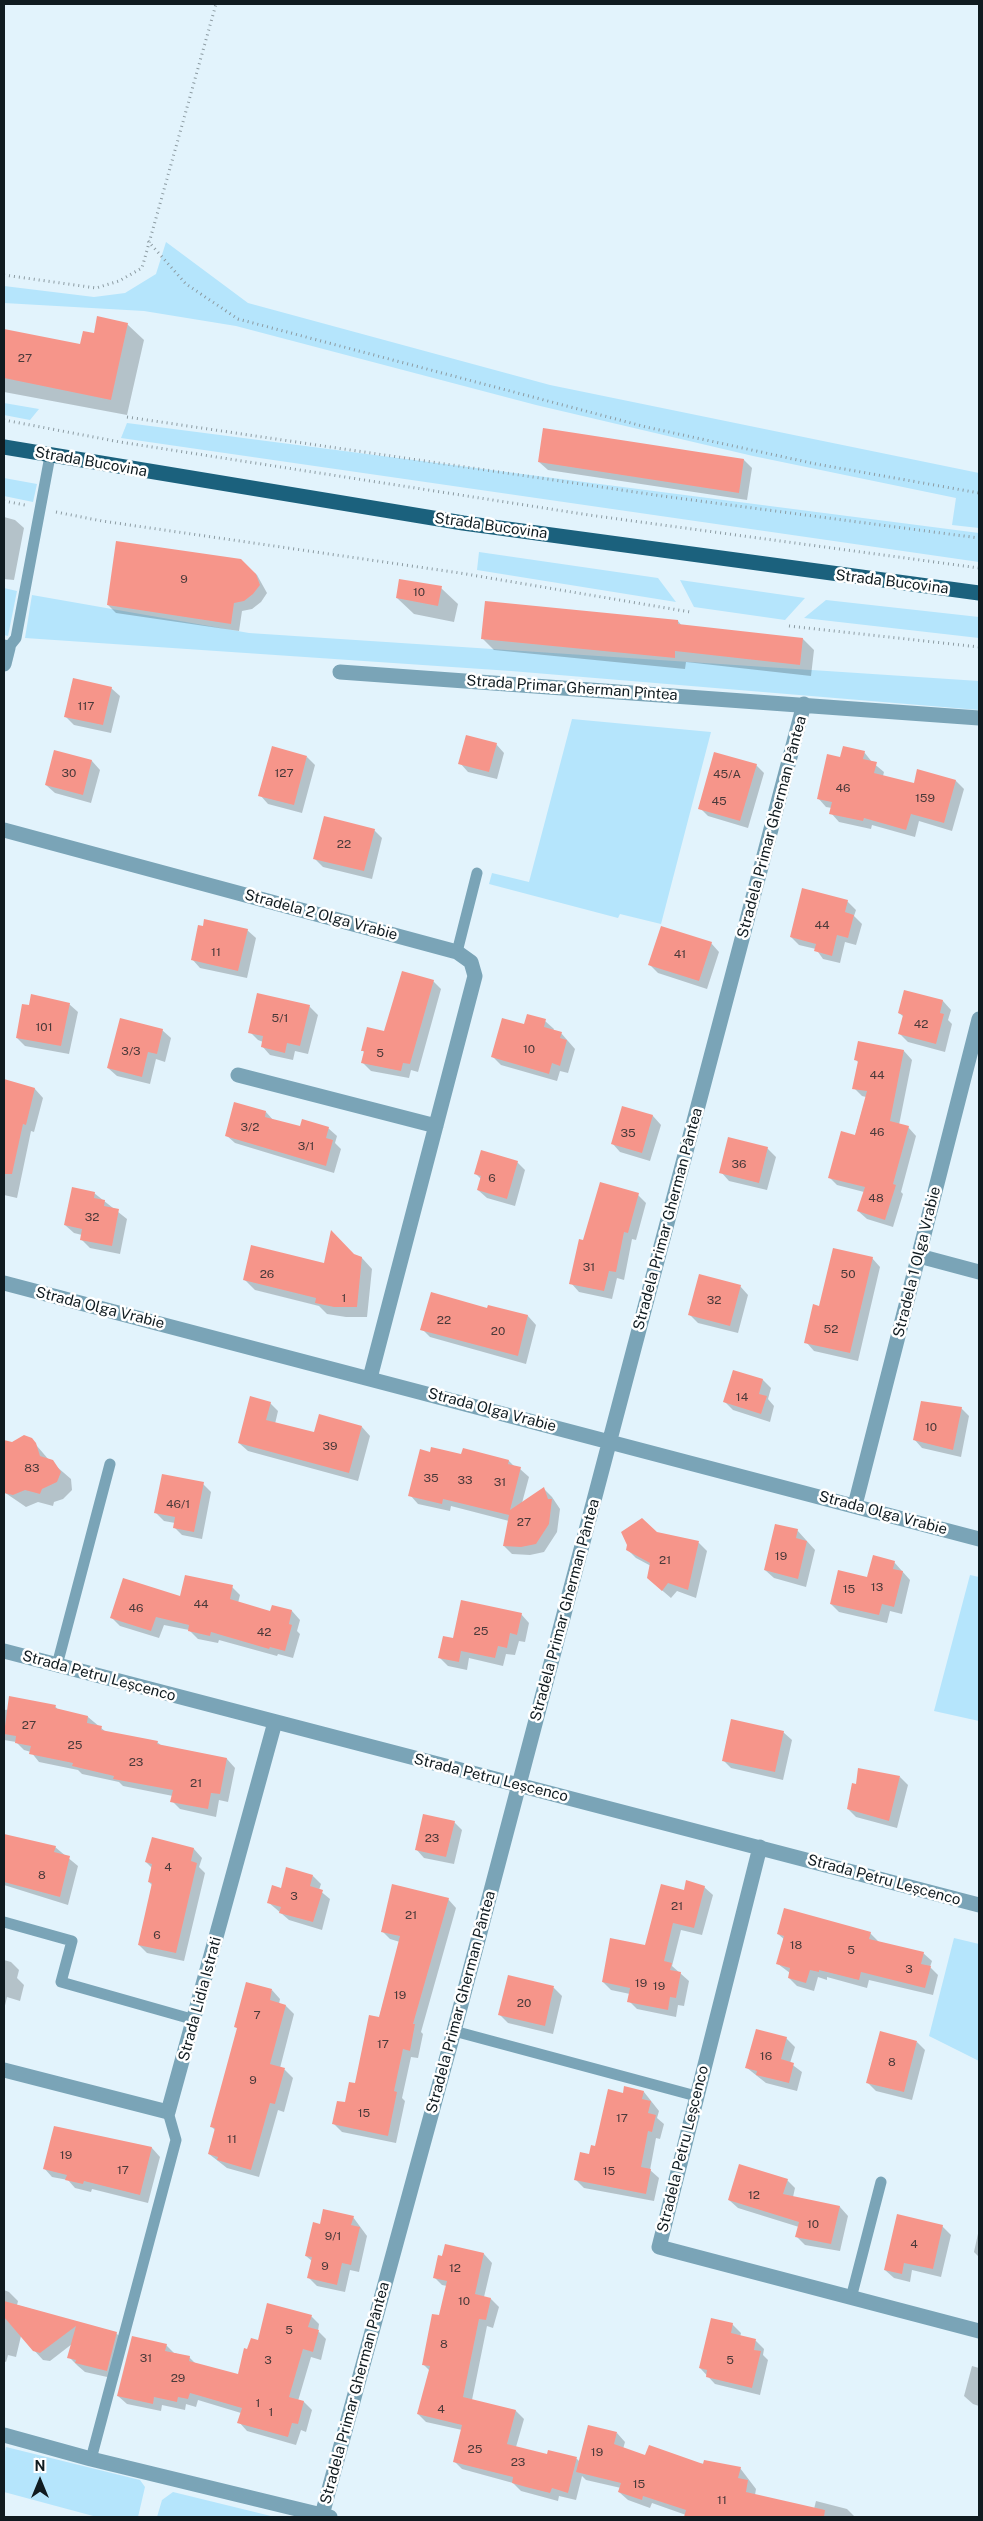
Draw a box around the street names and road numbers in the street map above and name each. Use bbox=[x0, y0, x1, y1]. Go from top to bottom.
street label: Strada Bucovina bbox=[33, 443, 149, 481]
street label: Strada Bucovina bbox=[433, 509, 549, 543]
street label: Strada Bucovina bbox=[834, 566, 950, 598]
street label: Strada Primar Gherman Pîntea bbox=[466, 672, 678, 704]
street label: Stradela Primar Gherman Pântea bbox=[734, 714, 810, 940]
street label: Stradela 2 Olga Vrabie bbox=[243, 886, 399, 944]
street label: Stradela Primar Gherman Pântea bbox=[630, 1106, 706, 1332]
street label: Stradela 1 Olga Vrabie bbox=[890, 1185, 944, 1339]
street label: Strada Olga Vrabie bbox=[34, 1283, 166, 1333]
street label: Strada Olga Vrabie bbox=[426, 1384, 558, 1436]
street label: Strada Olga Vrabie bbox=[817, 1487, 949, 1539]
street label: Stradela Primar Gherman Pântea bbox=[527, 1497, 603, 1723]
street label: Strada Petru Leșcenco bbox=[20, 1647, 178, 1705]
street label: Strada Petru Leșcenco bbox=[412, 1750, 570, 1806]
street label: Strada Petru Leșcenco bbox=[805, 1851, 963, 1909]
street label: Stradela Primar Gherman Pântea bbox=[423, 1889, 499, 2115]
street label: Strada Lidia Istrati bbox=[175, 1935, 225, 2063]
street label: Stradela Petru Leșcenco bbox=[654, 2064, 712, 2234]
street label: Stradela Primar Gherman Pântea bbox=[317, 2280, 393, 2506]

